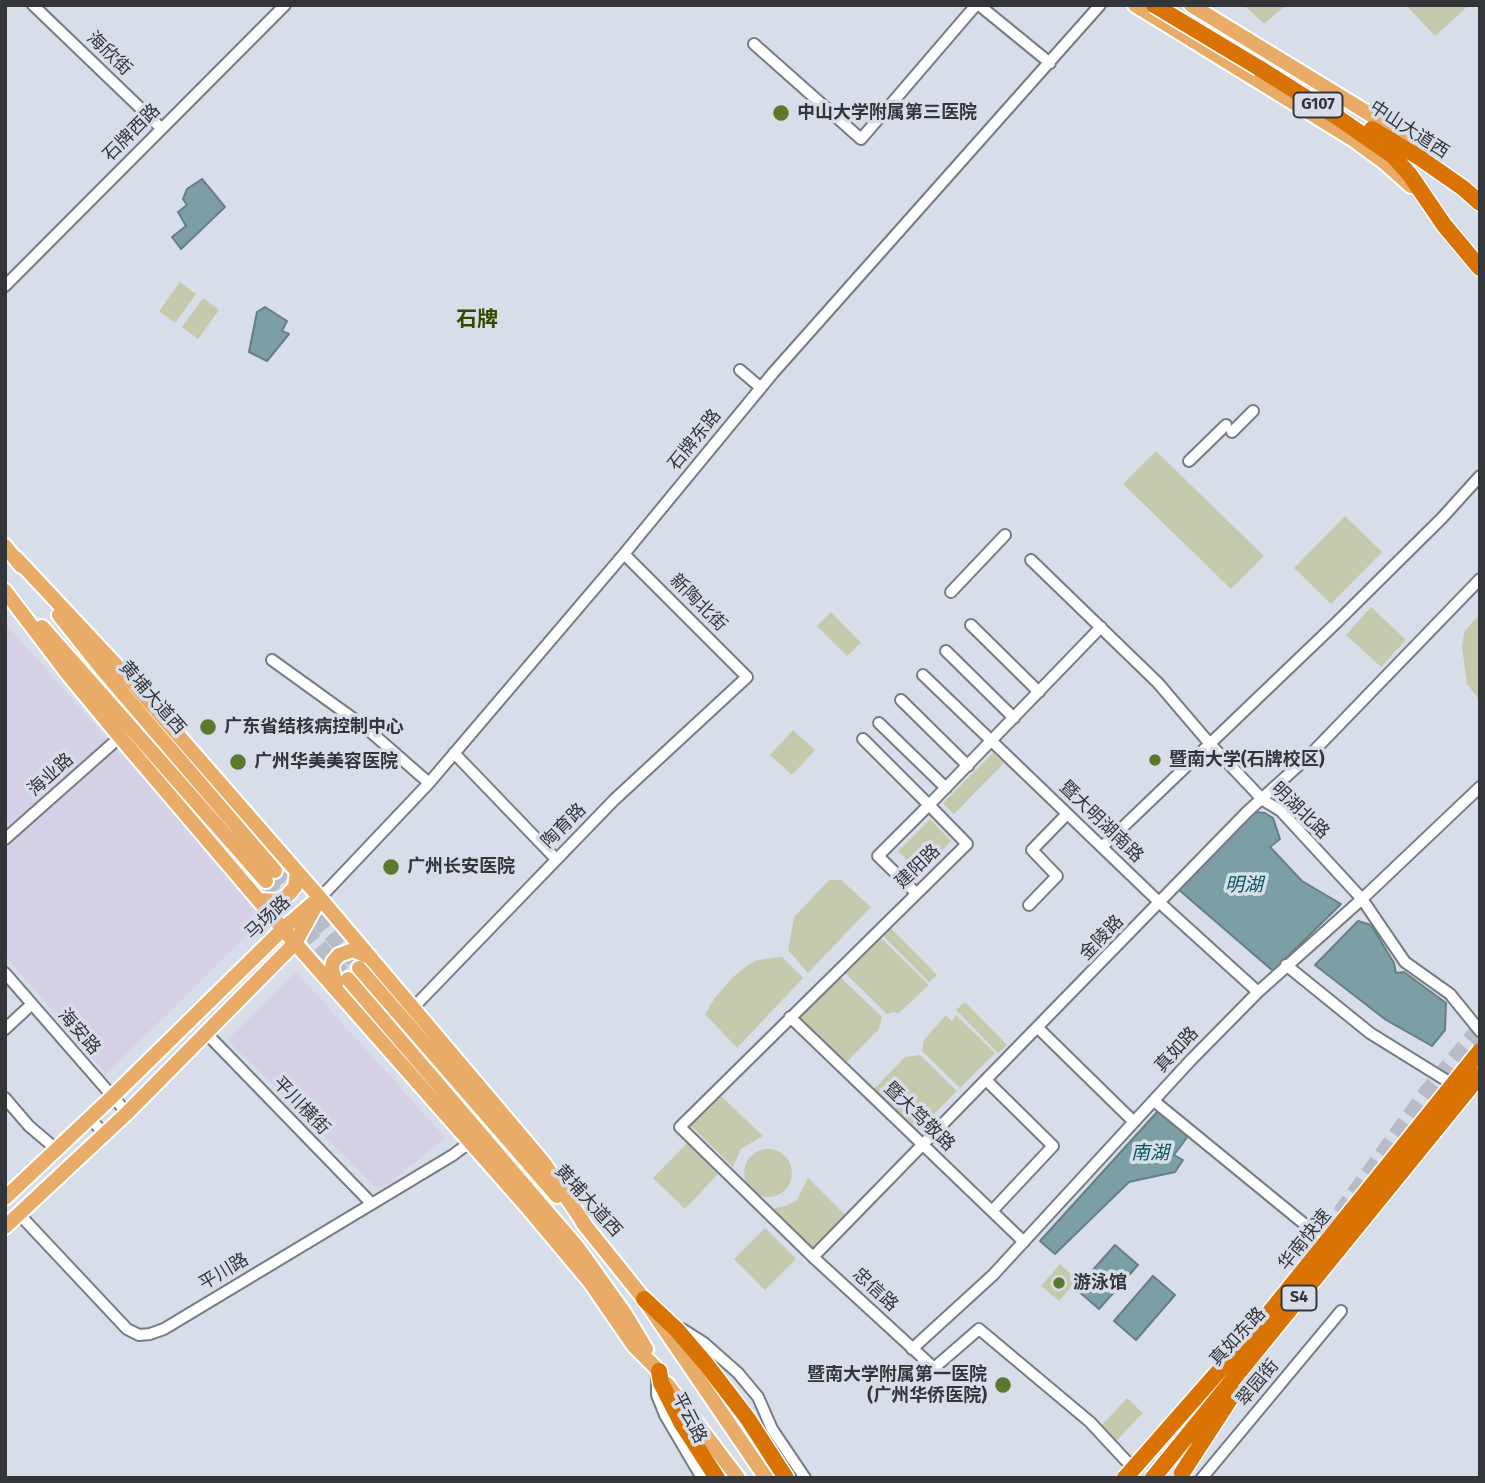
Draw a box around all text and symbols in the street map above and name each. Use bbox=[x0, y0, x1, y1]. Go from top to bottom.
street label: 海欣街 bbox=[82, 27, 136, 81]
road number: G107 bbox=[1294, 92, 1342, 118]
street label: 中山大道西 bbox=[1365, 96, 1453, 164]
street label: 石牌西路 bbox=[99, 100, 165, 166]
place label: 中山大学附属第三医院 bbox=[797, 102, 977, 124]
marker: 中山大学附属第三医院 bbox=[771, 103, 791, 123]
district label: 石牌 bbox=[456, 307, 498, 333]
street label: 石牌东路 bbox=[664, 405, 726, 475]
street label: 新陶北街 bbox=[665, 570, 731, 636]
street label: 黄埔大道西 bbox=[114, 657, 190, 739]
place label: 广东省结核病控制中心 bbox=[224, 716, 404, 738]
marker: 广东省结核病控制中心 bbox=[198, 717, 218, 737]
street label: 海业路 bbox=[24, 749, 78, 801]
place label: 暨南大学(石牌校区) bbox=[1169, 749, 1325, 771]
place label: 广州华美美容医院 bbox=[254, 751, 398, 773]
marker: 广州华美美容医院 bbox=[228, 752, 248, 772]
marker: 暨南大学(石牌校区) bbox=[1147, 752, 1163, 768]
street label: 暨大明湖南路 bbox=[1055, 777, 1147, 867]
street label: 明湖北路 bbox=[1267, 778, 1333, 844]
street label: 陶育路 bbox=[537, 799, 591, 853]
street label: 建阳路 bbox=[891, 840, 945, 894]
place label: 广州长安医院 bbox=[407, 856, 515, 878]
marker: 广州长安医院 bbox=[381, 857, 401, 877]
water label: 明湖 bbox=[1225, 875, 1263, 897]
street label: 马场路 bbox=[241, 892, 295, 944]
street label: 金陵路 bbox=[1075, 911, 1129, 965]
street label: 海安路 bbox=[53, 1005, 105, 1059]
street label: 真如路 bbox=[1151, 1023, 1203, 1077]
street label: 平川横街 bbox=[268, 1073, 334, 1139]
street label: 暨大笃敬路 bbox=[879, 1078, 959, 1156]
water label: 南湖 bbox=[1131, 1143, 1169, 1165]
street label: 黄埔大道西 bbox=[550, 1160, 626, 1242]
street label: 华南快速 bbox=[1274, 1205, 1336, 1275]
street label: 平川路 bbox=[195, 1249, 253, 1295]
street label: 忠信路 bbox=[848, 1264, 902, 1316]
place label: 游泳馆 bbox=[1073, 1272, 1127, 1294]
marker: 游泳馆 bbox=[1051, 1275, 1067, 1291]
road number: S4 bbox=[1282, 1286, 1316, 1310]
street label: 真如东路 bbox=[1206, 1303, 1270, 1371]
street label: 翠园街 bbox=[1232, 1355, 1284, 1411]
place label: 暨南大学附属第一医院 (广州华侨医院) bbox=[807, 1364, 987, 1406]
marker: 暨南大学附属第一医院 (广州华侨医院) bbox=[993, 1375, 1013, 1395]
street label: 平云路 bbox=[667, 1389, 711, 1447]

